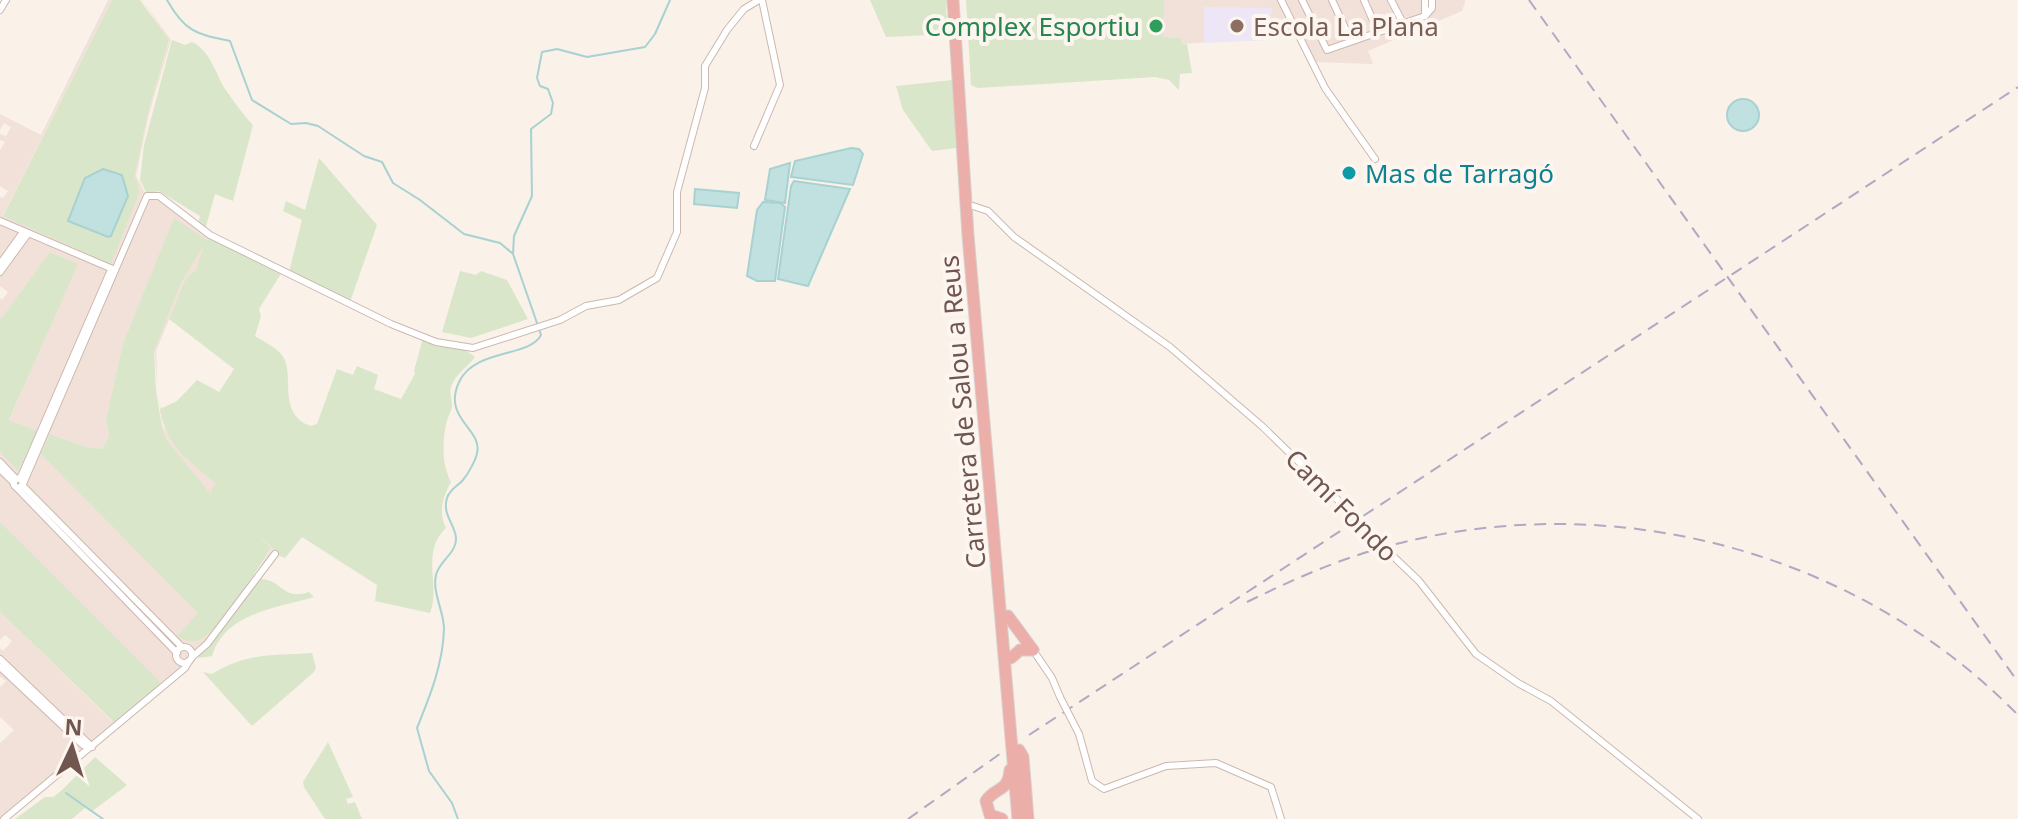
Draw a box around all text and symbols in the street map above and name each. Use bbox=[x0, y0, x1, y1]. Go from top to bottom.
place label: Complex Esportiu bbox=[925, 8, 1140, 44]
place label: Escola La Plana bbox=[1253, 8, 1439, 44]
marker: Complex Esportiu bbox=[1147, 17, 1165, 35]
marker: Escola La Plana bbox=[1228, 17, 1246, 35]
place label: Mas de Tarragó bbox=[1365, 155, 1554, 191]
marker: Mas de Tarragó bbox=[1340, 164, 1358, 182]
street label: Carretera de Salou a Reus bbox=[930, 254, 994, 570]
street label: Camí Fondo bbox=[1278, 441, 1406, 569]
north arrow bbox=[32, 707, 112, 787]
text: N bbox=[63, 710, 83, 742]

